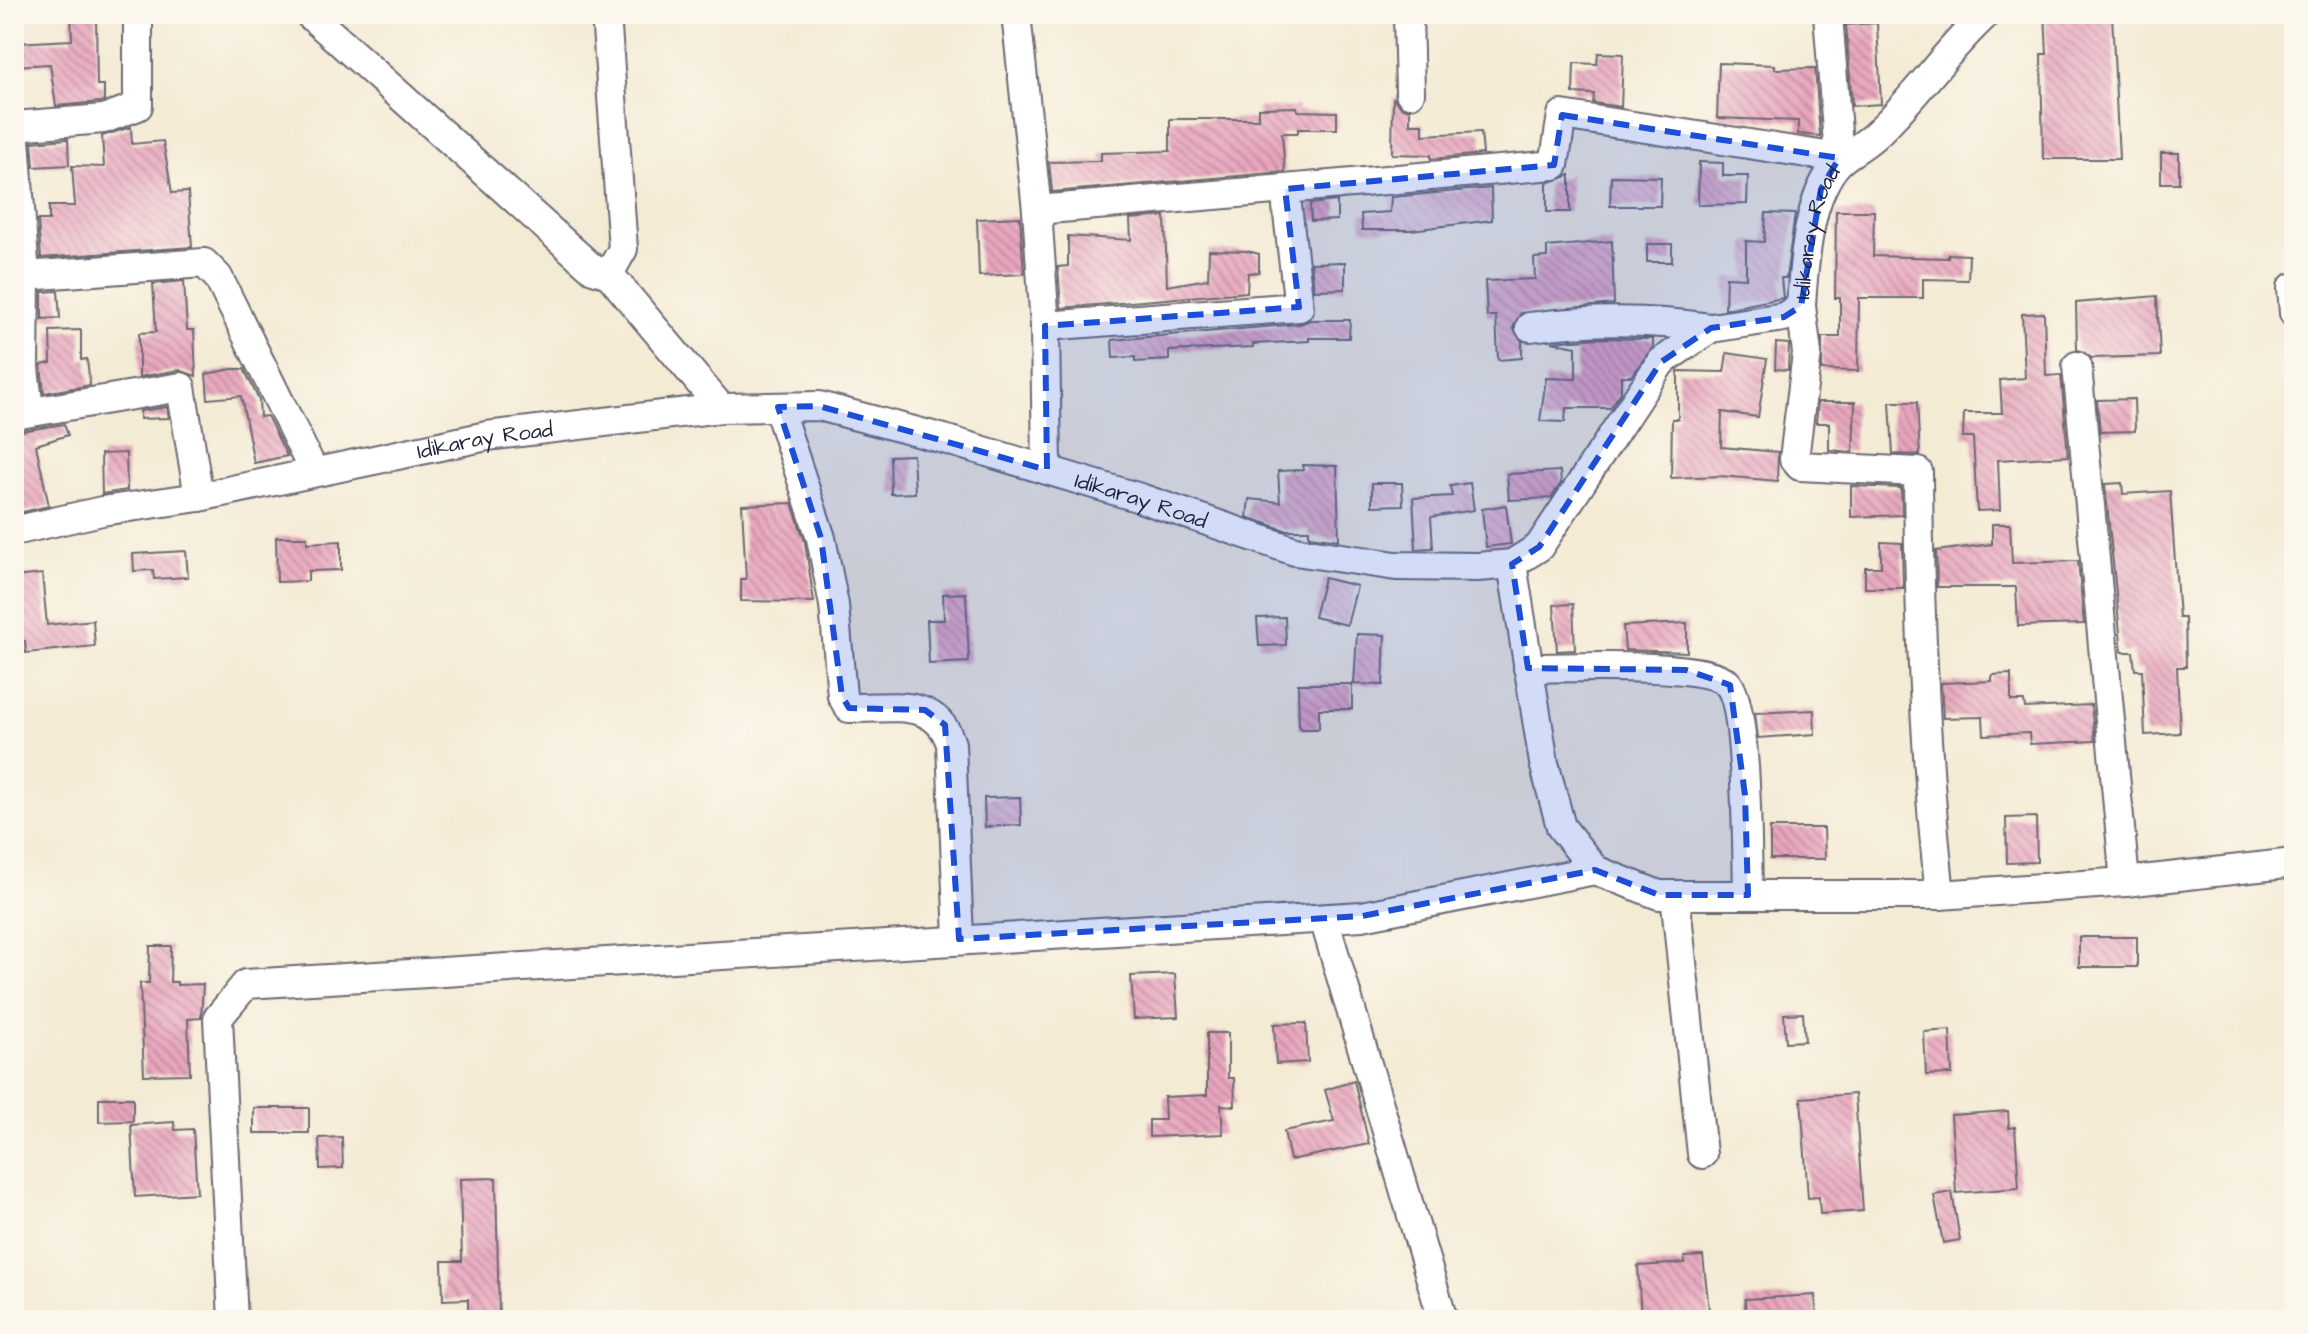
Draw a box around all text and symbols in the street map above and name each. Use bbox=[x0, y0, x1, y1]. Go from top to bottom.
street label: Idikaray Road bbox=[1787, 159, 1848, 300]
street label: Idikaray Road bbox=[414, 414, 555, 467]
street label: Idikaray Road bbox=[1071, 465, 1211, 537]

